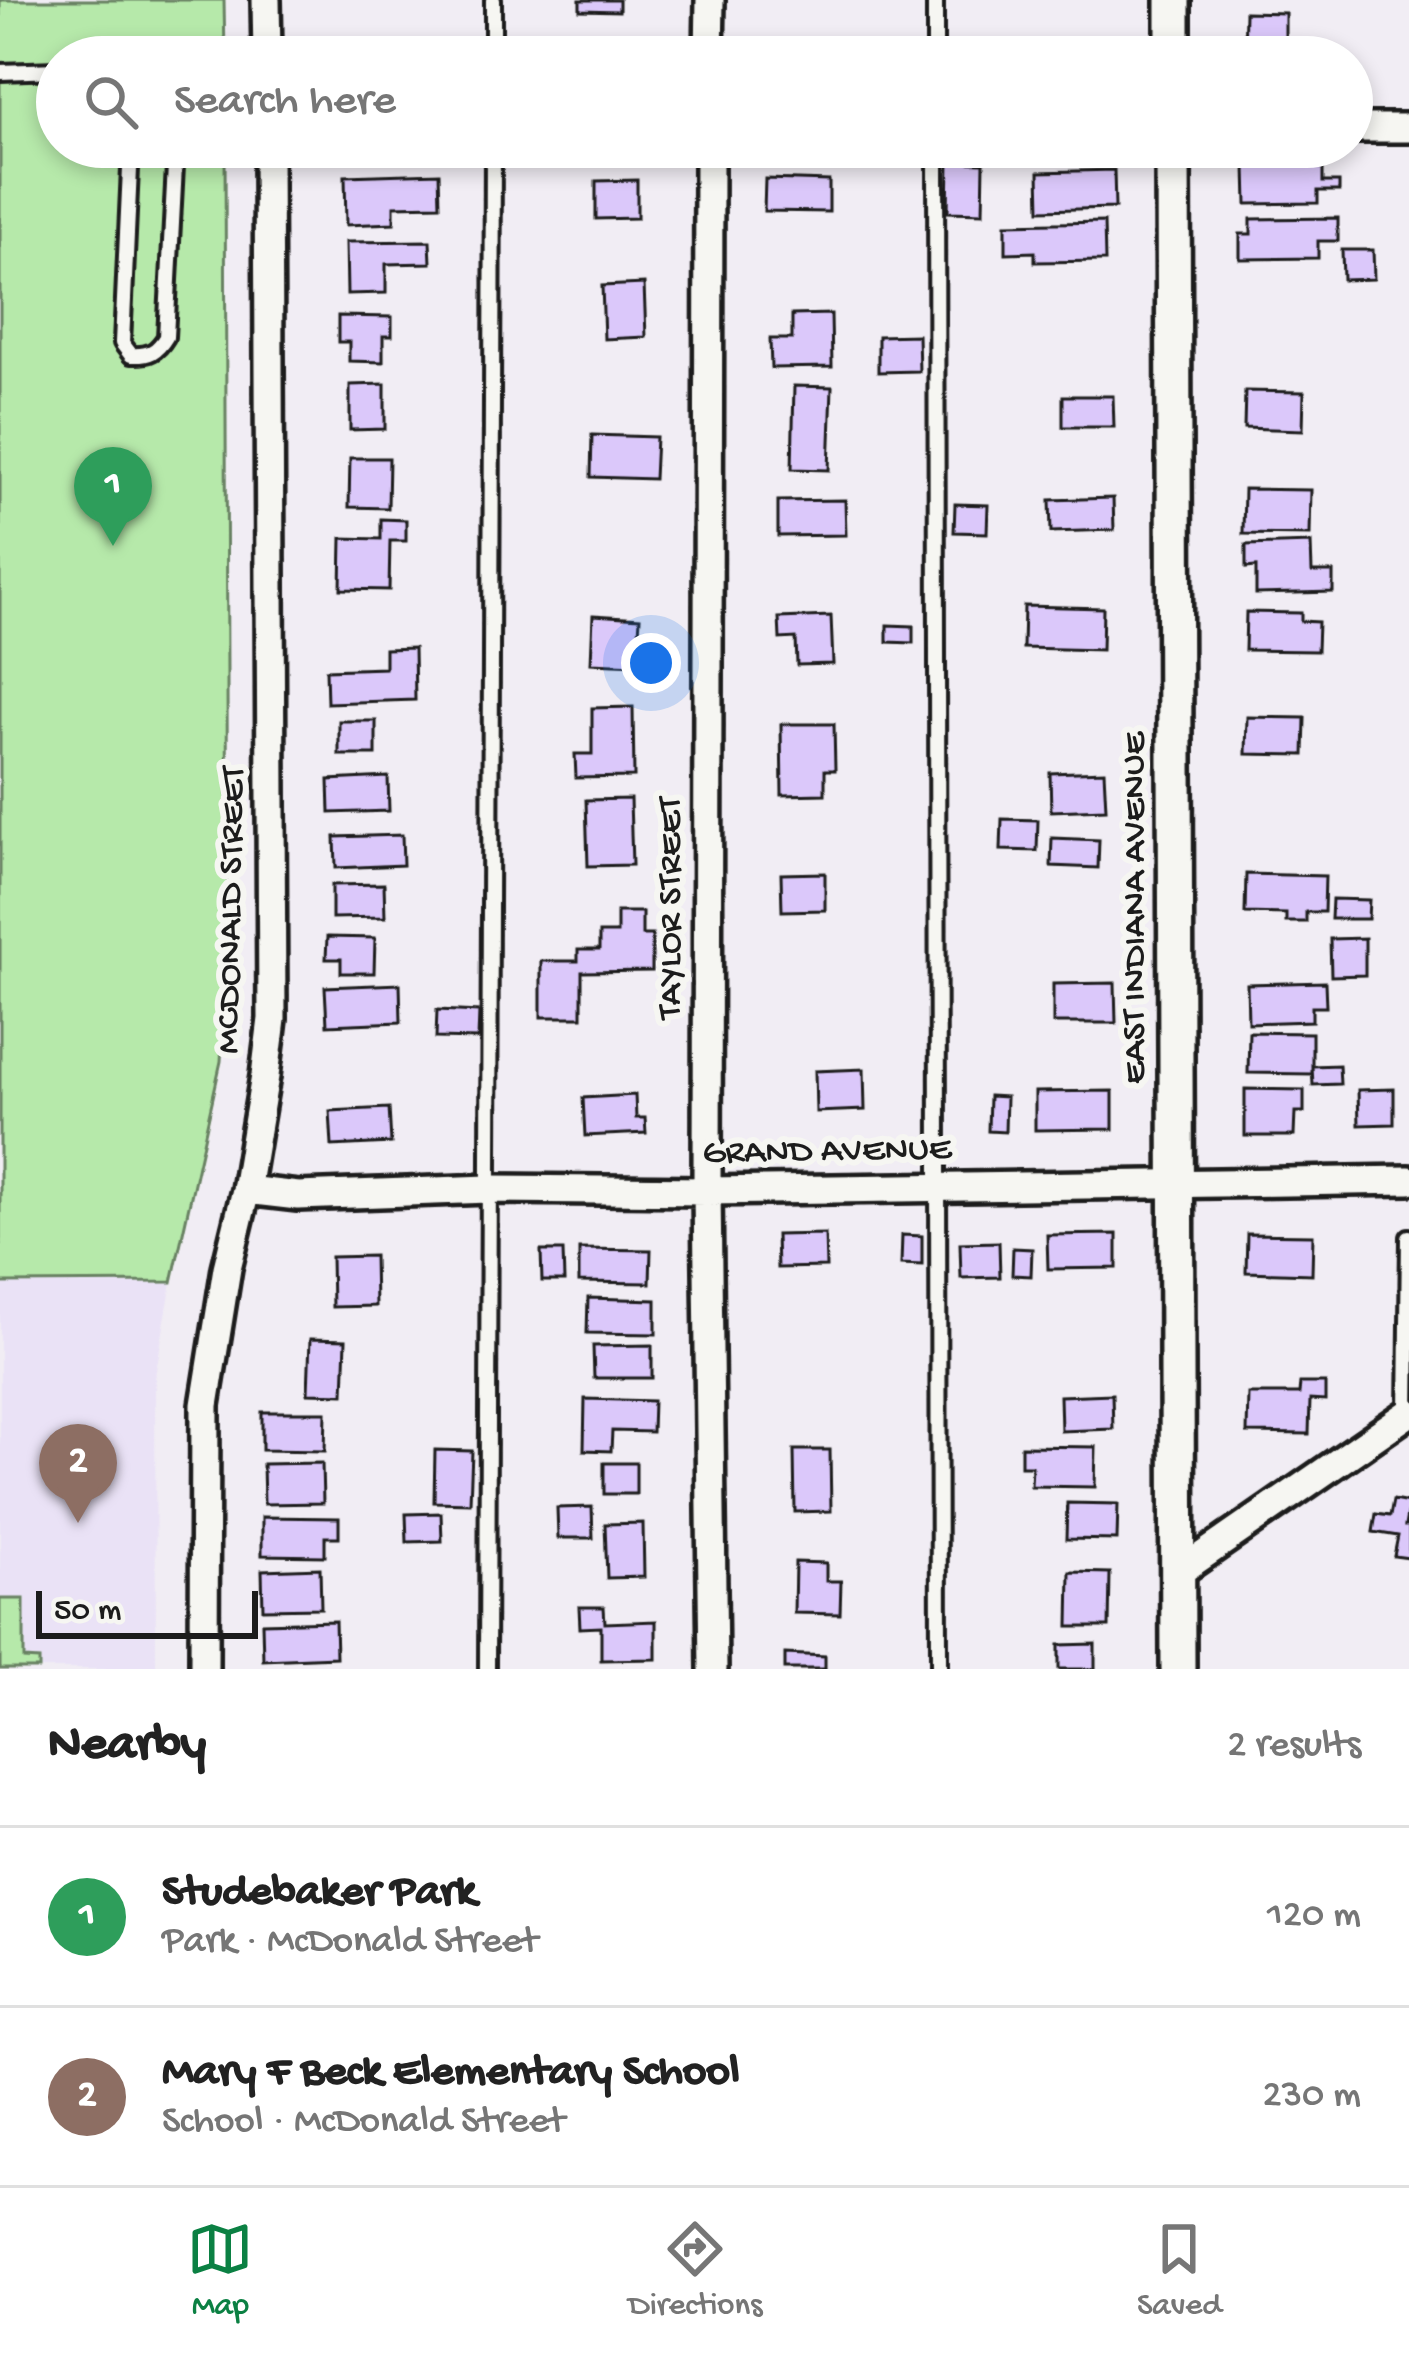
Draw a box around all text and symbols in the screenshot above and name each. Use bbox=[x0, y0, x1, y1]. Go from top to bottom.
search box bbox=[36, 36, 1373, 168]
icon: search bbox=[78, 69, 144, 135]
text: Search here bbox=[174, 76, 396, 129]
pin: 1 bbox=[74, 447, 152, 546]
your location bbox=[621, 633, 681, 693]
street label: EAST INDIANA AVENUE bbox=[1115, 730, 1158, 1084]
street label: MCDONALD STREET bbox=[209, 764, 257, 1054]
street label: TAYLOR STREET bbox=[651, 795, 694, 1021]
street label: GRAND AVENUE bbox=[702, 1129, 953, 1177]
pin: 2 bbox=[39, 1424, 117, 1523]
scale bar bbox=[36, 1585, 258, 1638]
text: 50 m bbox=[54, 1593, 121, 1631]
text: Nearby bbox=[48, 1717, 206, 1777]
text: 2 results bbox=[1227, 1724, 1361, 1770]
text: Studebaker Park bbox=[162, 1867, 476, 1920]
text: 1 bbox=[79, 1894, 95, 1940]
text: 120 m bbox=[1267, 1894, 1361, 1940]
text: Park · McDonald Street bbox=[162, 1920, 538, 1966]
text: Mary F Beck Elementary School bbox=[162, 2047, 740, 2100]
text: 2 bbox=[77, 2074, 97, 2120]
text: 230 m bbox=[1263, 2074, 1361, 2120]
text: School · McDonald Street bbox=[162, 2100, 565, 2146]
tab: Map bbox=[187, 2216, 253, 2326]
tab: Directions bbox=[628, 2216, 762, 2326]
tab: Saved bbox=[1137, 2216, 1222, 2326]

